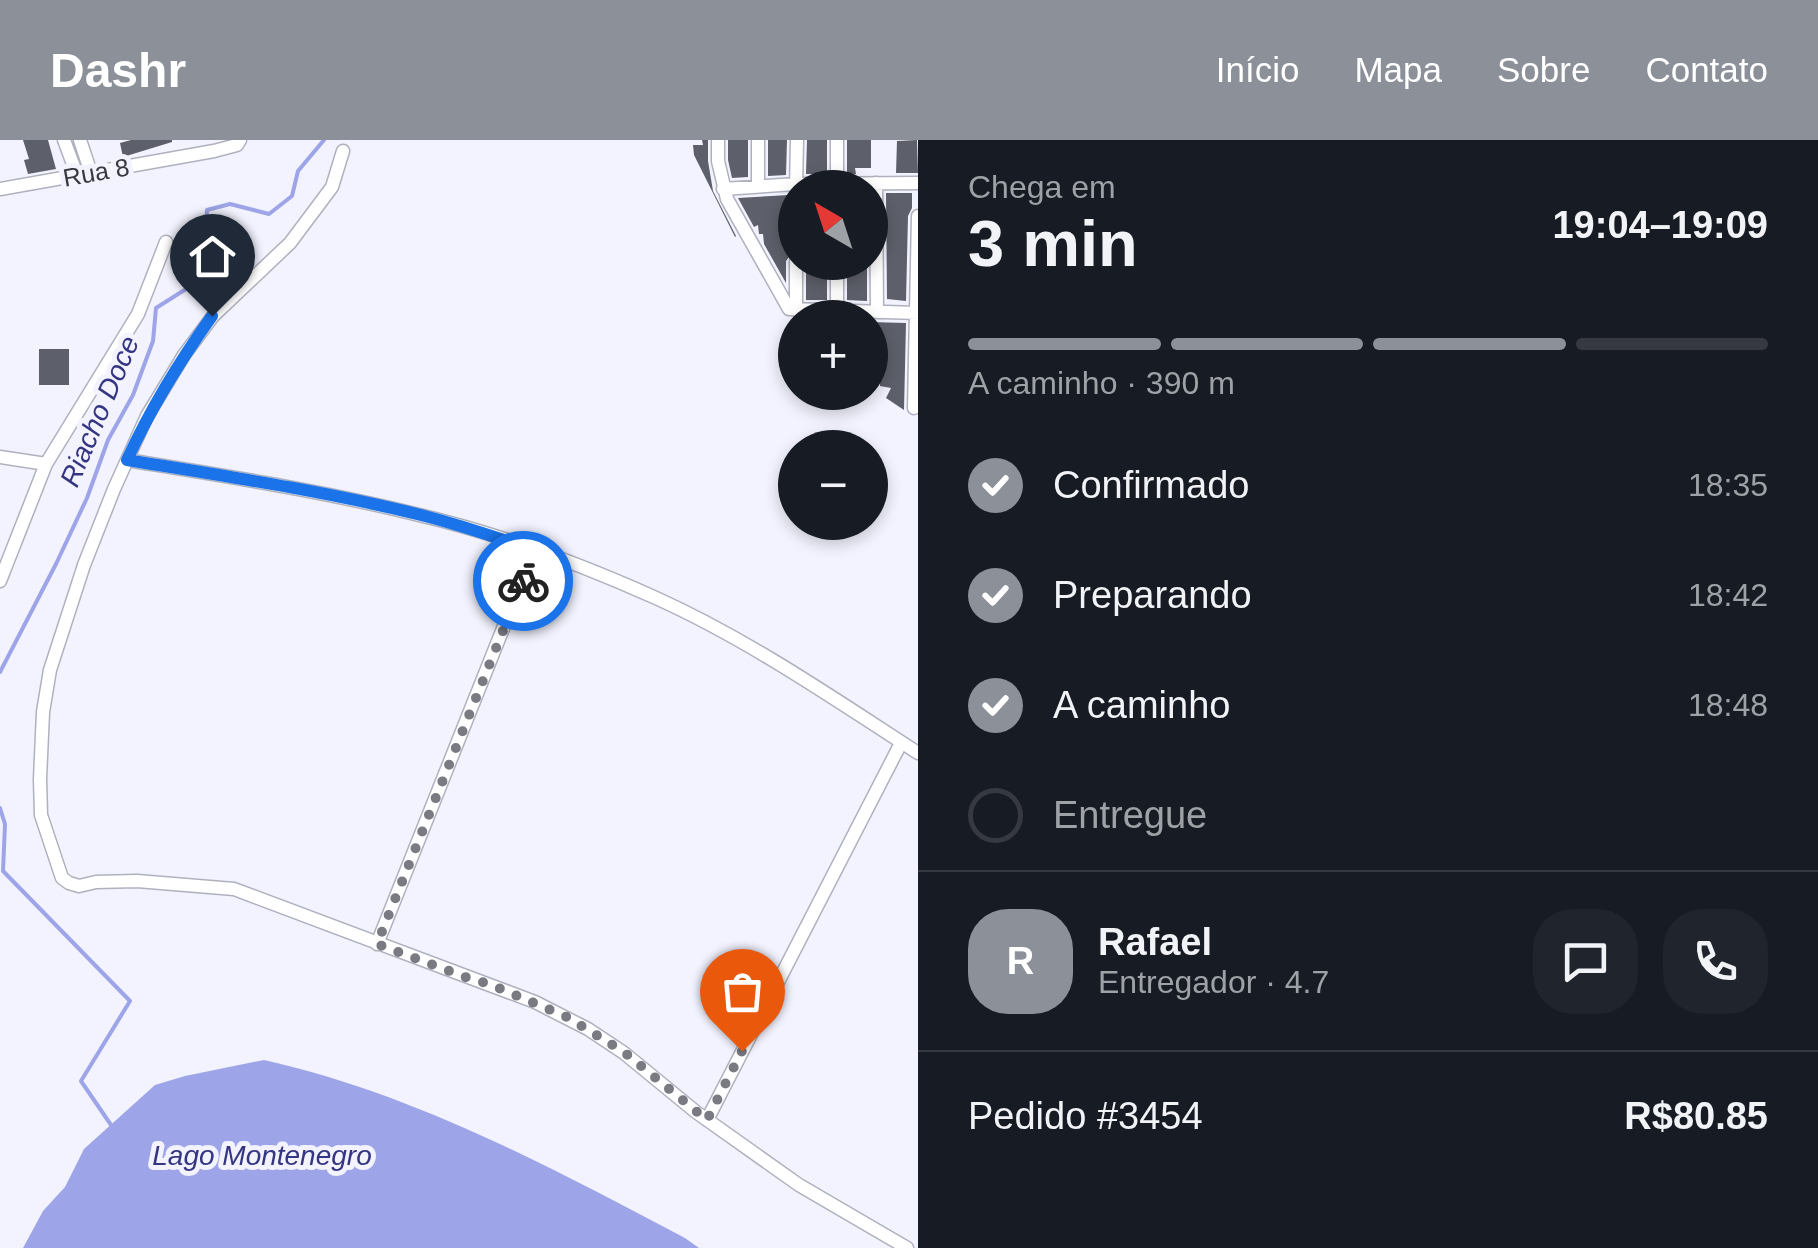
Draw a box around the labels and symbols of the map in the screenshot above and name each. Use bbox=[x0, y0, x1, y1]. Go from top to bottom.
street label: Rua 8 bbox=[61, 152, 131, 192]
north arrow bbox=[778, 170, 888, 280]
pin bbox=[170, 214, 255, 317]
water label: Riacho Doce bbox=[54, 331, 145, 491]
courier bbox=[473, 531, 573, 631]
pin bbox=[700, 949, 785, 1052]
water label: Lago Montenegro bbox=[152, 1140, 372, 1171]

